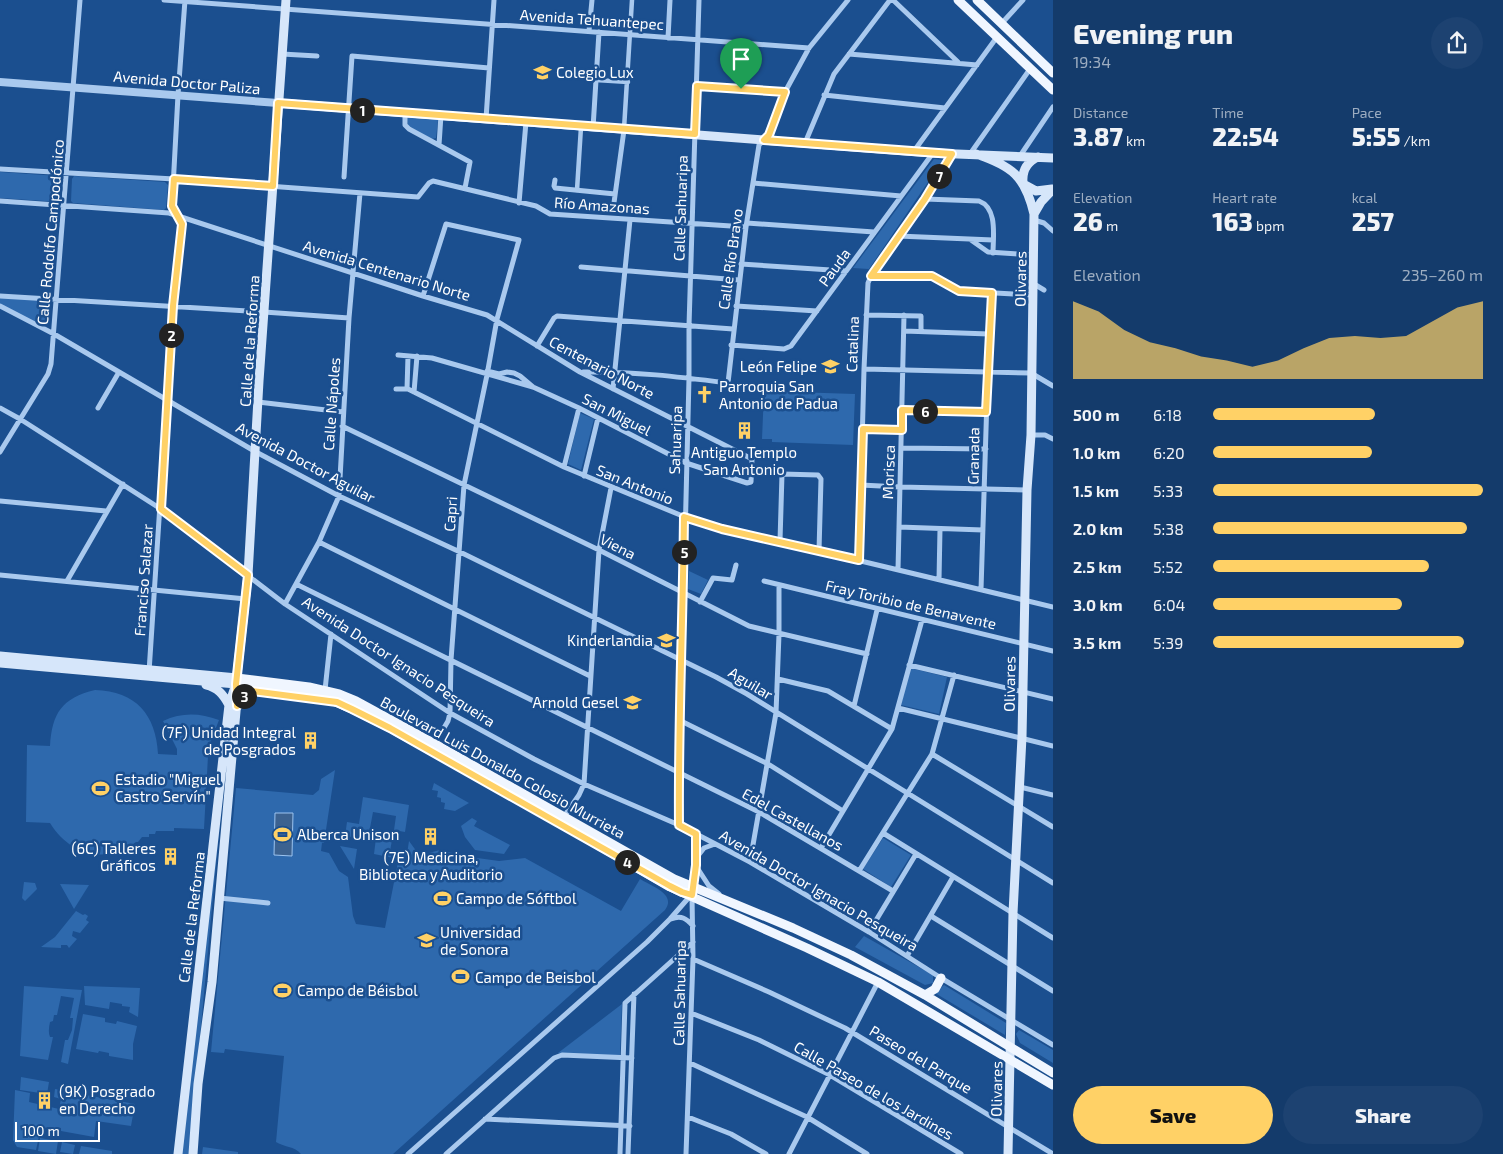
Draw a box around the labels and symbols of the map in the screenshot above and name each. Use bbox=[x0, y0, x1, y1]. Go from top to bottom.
street label: Avenida Tehuantepec bbox=[519, 5, 665, 33]
pin bbox=[720, 38, 762, 89]
school or university icon: Colegio Lux bbox=[532, 62, 552, 82]
place label: Colegio Lux bbox=[556, 63, 634, 81]
street label: Avenida Doctor Paliza bbox=[113, 67, 261, 97]
pin: 1 bbox=[350, 98, 374, 122]
street label: Calle Rodolfo Campodónico bbox=[33, 138, 67, 326]
street label: Calle Sahuaripa bbox=[669, 155, 691, 261]
pin: 7 bbox=[926, 164, 952, 188]
street label: Río Amazonas bbox=[554, 193, 650, 217]
street label: Calle Río Bravo bbox=[714, 207, 746, 311]
street label: Avenida Centenario Norte bbox=[301, 236, 473, 304]
street label: Pauda bbox=[814, 245, 854, 289]
street label: Olivares bbox=[1011, 251, 1029, 307]
street label: Calle de la Reforma bbox=[235, 275, 263, 407]
street label: Catalina bbox=[842, 316, 862, 372]
pin: 2 bbox=[158, 322, 184, 348]
street label: Centenario Norte bbox=[546, 332, 658, 402]
school or university icon: León Felipe bbox=[821, 356, 841, 376]
street label: Calle Nápoles bbox=[319, 357, 343, 451]
place label: León Felipe bbox=[740, 357, 817, 375]
place label: Parroquia San Antonio de Padua bbox=[719, 377, 838, 412]
church icon: Parroquia San Antonio de Padua bbox=[695, 385, 715, 405]
street label: San Miguel bbox=[579, 389, 655, 439]
pin: 6 bbox=[912, 398, 938, 424]
street label: Sahuaripa bbox=[665, 405, 685, 475]
street label: Avenida Doctor Aguilar bbox=[233, 418, 379, 506]
building icon: Antiguo Templo San Antonio bbox=[734, 421, 754, 441]
street label: Granada bbox=[964, 427, 982, 485]
place label: Antiguo Templo San Antonio bbox=[691, 443, 797, 478]
street label: Morisca bbox=[878, 444, 898, 500]
street label: San Antonio bbox=[594, 460, 676, 508]
street label: Capri bbox=[440, 496, 460, 532]
street label: Franciso Salazar bbox=[130, 523, 156, 637]
street label: Viena bbox=[597, 529, 639, 563]
pin: 5 bbox=[672, 540, 696, 564]
street label: Fray Toribio de Benavente bbox=[824, 576, 998, 632]
street label: Avenida Doctor Ignacio Pesqueira bbox=[299, 592, 499, 730]
school or university icon: Kinderlandia bbox=[657, 630, 677, 650]
place label: Kinderlandia bbox=[567, 631, 653, 649]
street label: Olivares bbox=[1000, 656, 1018, 712]
street label: Aguilar bbox=[725, 663, 777, 703]
pin: 3 bbox=[232, 684, 256, 708]
street label: Boulevard Luis Donaldo Colosio Murrieta bbox=[378, 692, 628, 842]
school or university icon: Arnold Gesel bbox=[623, 692, 643, 712]
place label: Arnold Gesel bbox=[532, 693, 620, 711]
place label: (7F) Unidad Integral de Posgrados bbox=[161, 723, 297, 758]
building icon: (7F) Unidad Integral de Posgrados bbox=[300, 731, 320, 751]
place label: Estadio "Miguel Castro Servín" bbox=[115, 770, 221, 805]
sports icon: Estadio "Miguel Castro Servín" bbox=[91, 778, 111, 798]
street label: Edel Castellanos bbox=[739, 784, 847, 854]
sports icon: Alberca Unison bbox=[273, 824, 293, 844]
place label: Alberca Unison bbox=[297, 825, 399, 843]
building icon: (7E) Medicina, Biblioteca y Auditorio bbox=[421, 826, 441, 846]
street label: Avenida Doctor Ignacio Pesqueira bbox=[716, 826, 922, 954]
place label: (6C) Talleres Gráficos bbox=[71, 839, 156, 874]
building icon: (6C) Talleres Gráficos bbox=[160, 847, 180, 867]
place label: (7E) Medicina, Biblioteca y Auditorio bbox=[359, 848, 503, 883]
street label: Calle de la Reforma bbox=[174, 850, 208, 984]
pin: 4 bbox=[614, 850, 640, 874]
sports icon: Campo de Sóftbol bbox=[432, 888, 452, 908]
place label: Campo de Sóftbol bbox=[456, 889, 577, 907]
place label: Universidad de Sonora bbox=[440, 923, 521, 958]
school or university icon: Universidad de Sonora bbox=[416, 931, 436, 951]
street label: Calle Sahuaripa bbox=[669, 940, 689, 1046]
sports icon: Campo de Beisbol bbox=[451, 967, 471, 987]
place label: Campo de Beisbol bbox=[475, 968, 596, 986]
sports icon: Campo de Béisbol bbox=[273, 980, 293, 1000]
place label: Campo de Béisbol bbox=[297, 981, 418, 999]
street label: Paseo del Parque bbox=[866, 1021, 976, 1097]
street label: Calle Paseo de los Jardines bbox=[791, 1037, 957, 1143]
street label: Olivares bbox=[987, 1061, 1005, 1117]
place label: (9K) Posgrado en Derecho bbox=[59, 1082, 155, 1117]
building icon: (9K) Posgrado en Derecho bbox=[35, 1090, 55, 1110]
scale bar bbox=[15, 1119, 100, 1142]

